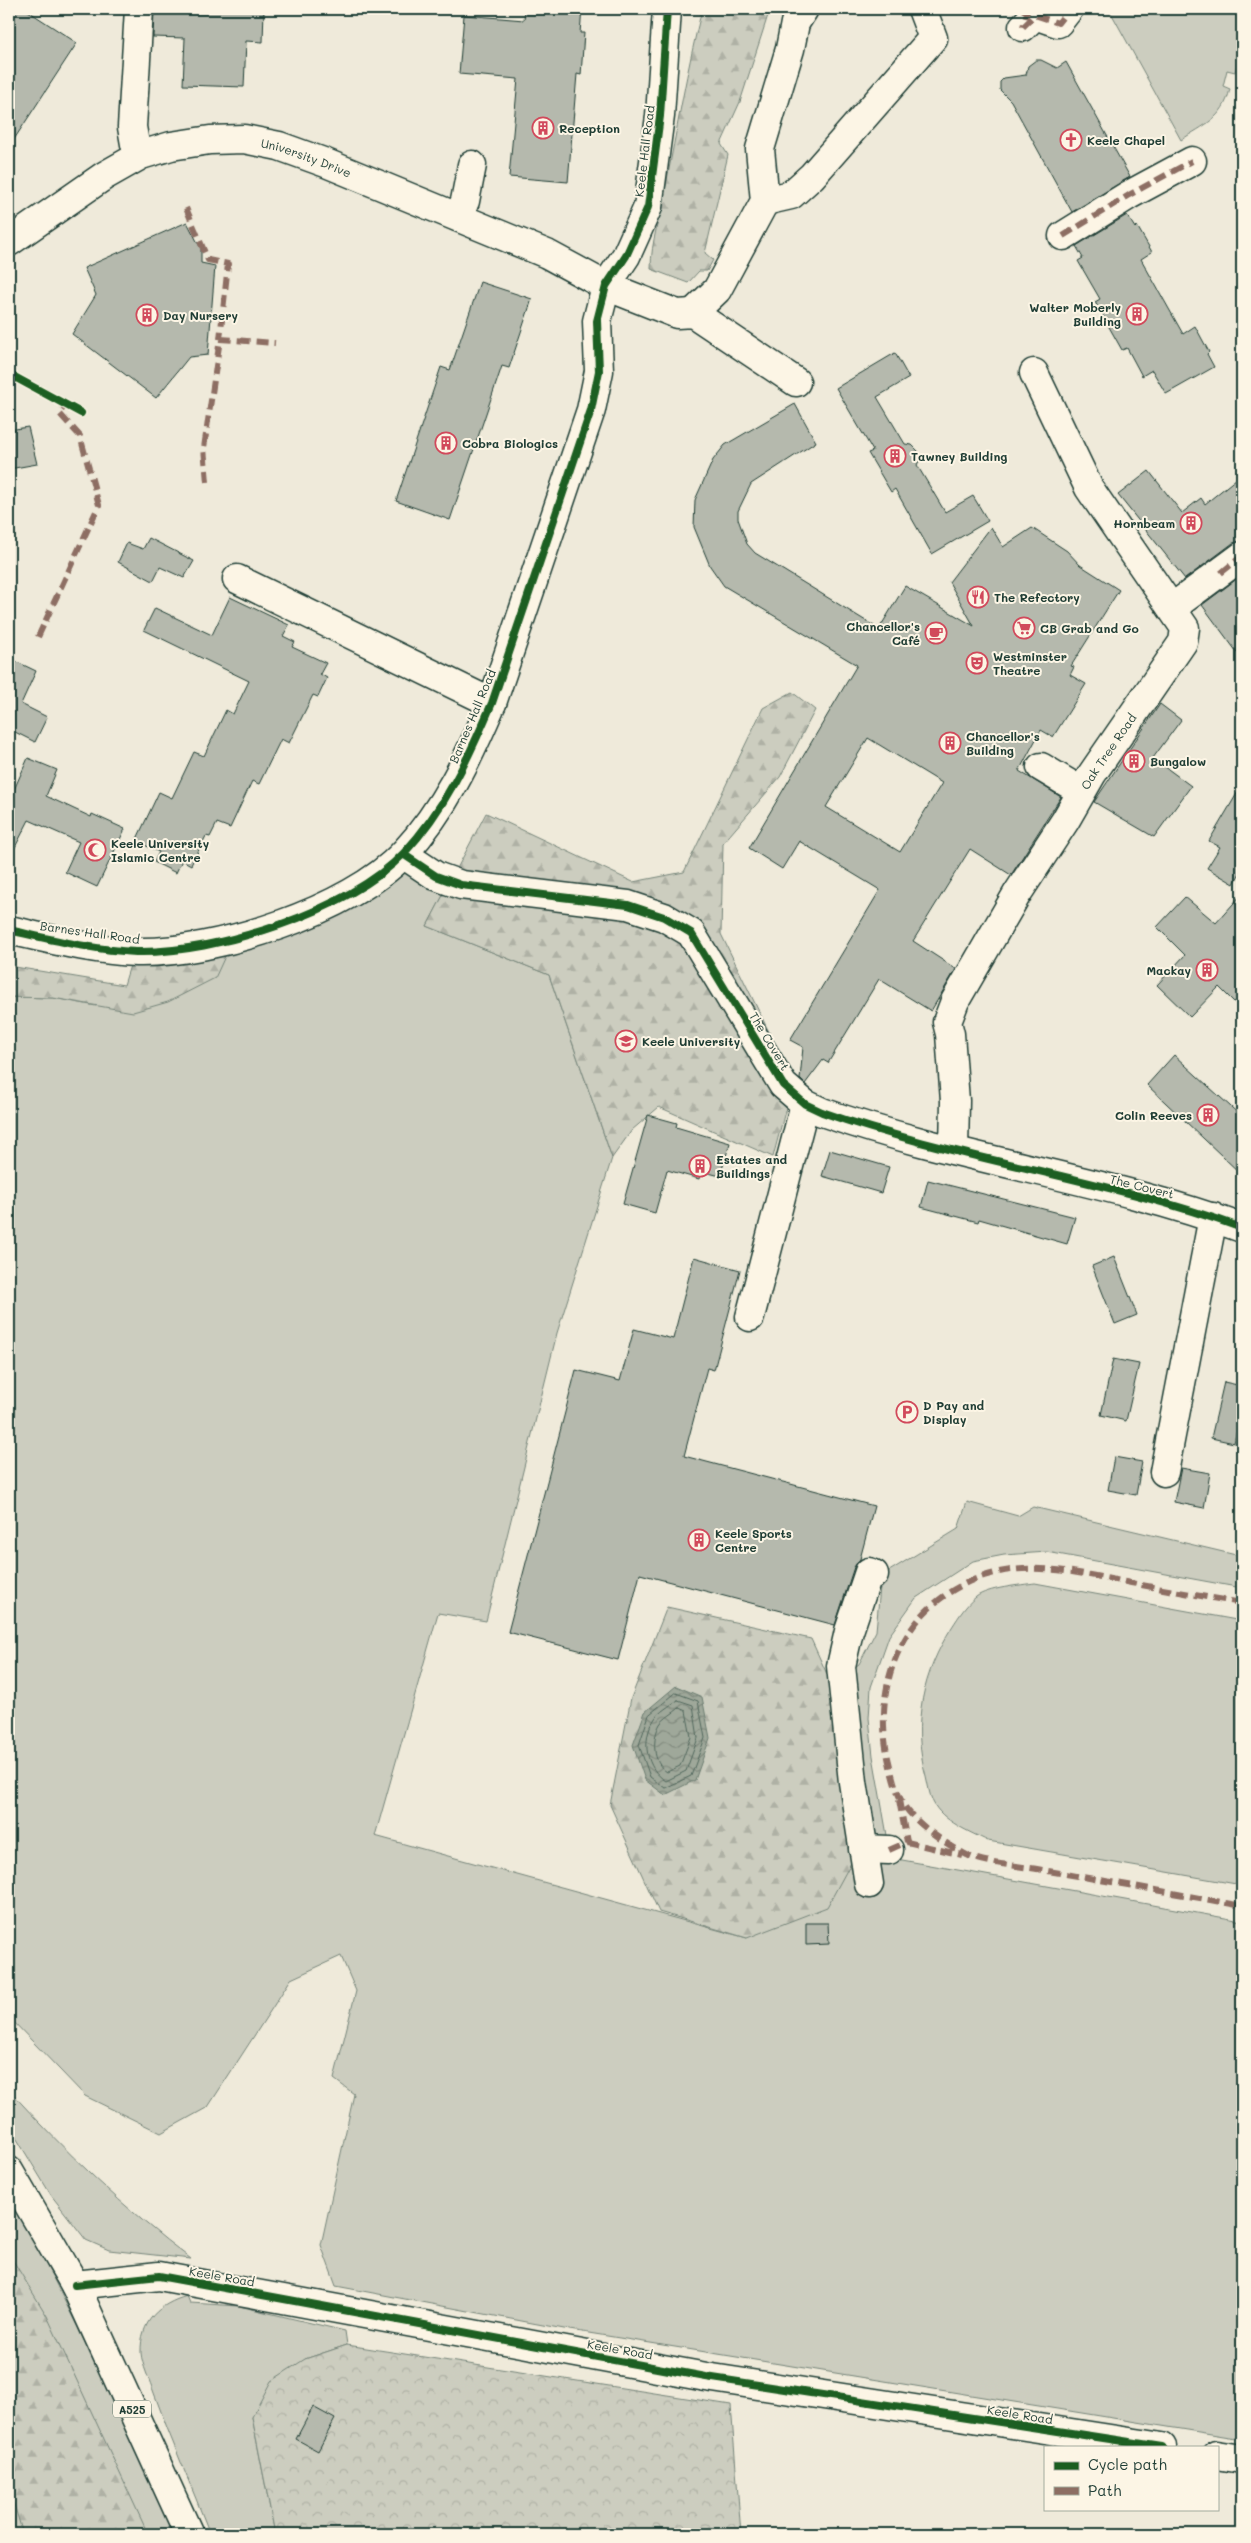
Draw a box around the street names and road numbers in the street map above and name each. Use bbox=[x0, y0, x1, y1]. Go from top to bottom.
street label: Keele Hall Road bbox=[630, 104, 658, 198]
street label: University Drive bbox=[260, 135, 354, 181]
street label: Barnes Hall Road bbox=[445, 666, 499, 765]
street label: Oak Tree Road bbox=[1077, 710, 1140, 792]
street label: Barnes Hall Road bbox=[39, 917, 141, 947]
street label: The Covert bbox=[746, 1009, 794, 1073]
street label: The Covert bbox=[1108, 1170, 1176, 1202]
street label: Keele Road bbox=[188, 2262, 256, 2290]
street label: Keele Road bbox=[586, 2335, 654, 2363]
road number: A525 bbox=[113, 2400, 151, 2418]
street label: Keele Road bbox=[986, 2401, 1054, 2427]

